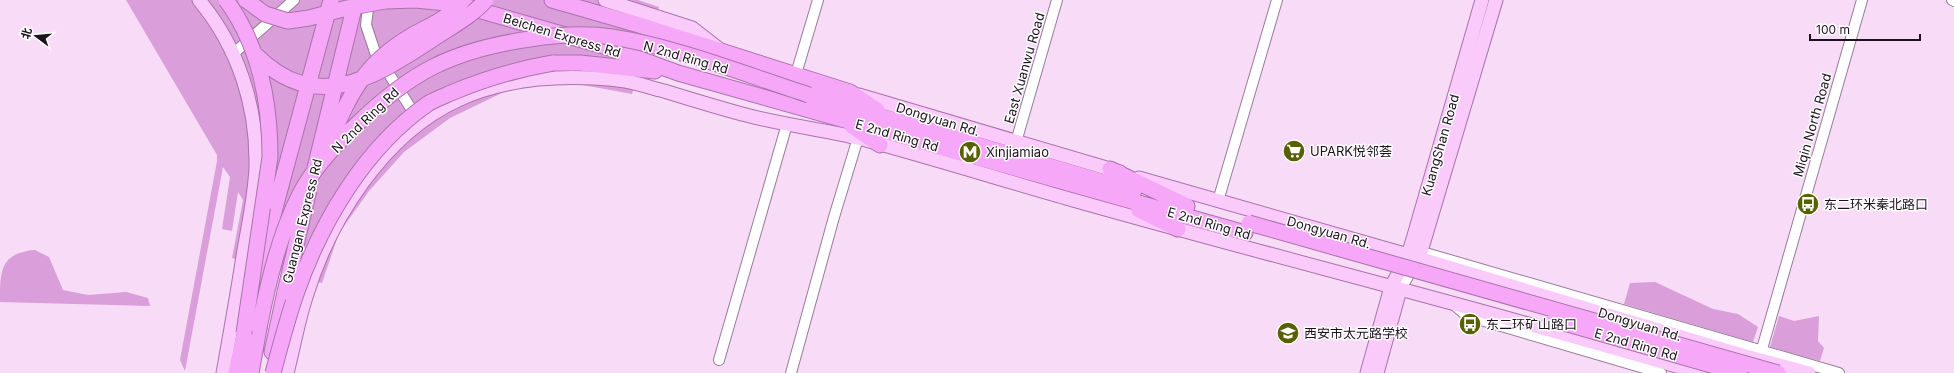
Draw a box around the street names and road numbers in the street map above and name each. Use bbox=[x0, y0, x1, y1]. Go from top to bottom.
street label: Beichen Express Rd bbox=[501, 10, 623, 60]
street label: East Xuanwu Road bbox=[1000, 11, 1048, 125]
street label: N 2nd Ring Rd bbox=[642, 37, 730, 77]
street label: Miqin North Road bbox=[1790, 71, 1834, 179]
street label: N 2nd Ring Rd bbox=[328, 84, 402, 156]
street label: KuangShan Road bbox=[1418, 92, 1462, 198]
street label: Dongyuan Rd. bbox=[894, 99, 982, 139]
street label: E 2nd Ring Rd bbox=[854, 116, 940, 154]
street label: Guangan Express Rd bbox=[279, 157, 325, 285]
street label: E 2nd Ring Rd bbox=[1166, 204, 1252, 242]
street label: Dongyuan Rd. bbox=[1285, 212, 1373, 252]
street label: Dongyuan Rd. bbox=[1596, 304, 1684, 344]
street label: E 2nd Ring Rd bbox=[1593, 325, 1679, 363]

